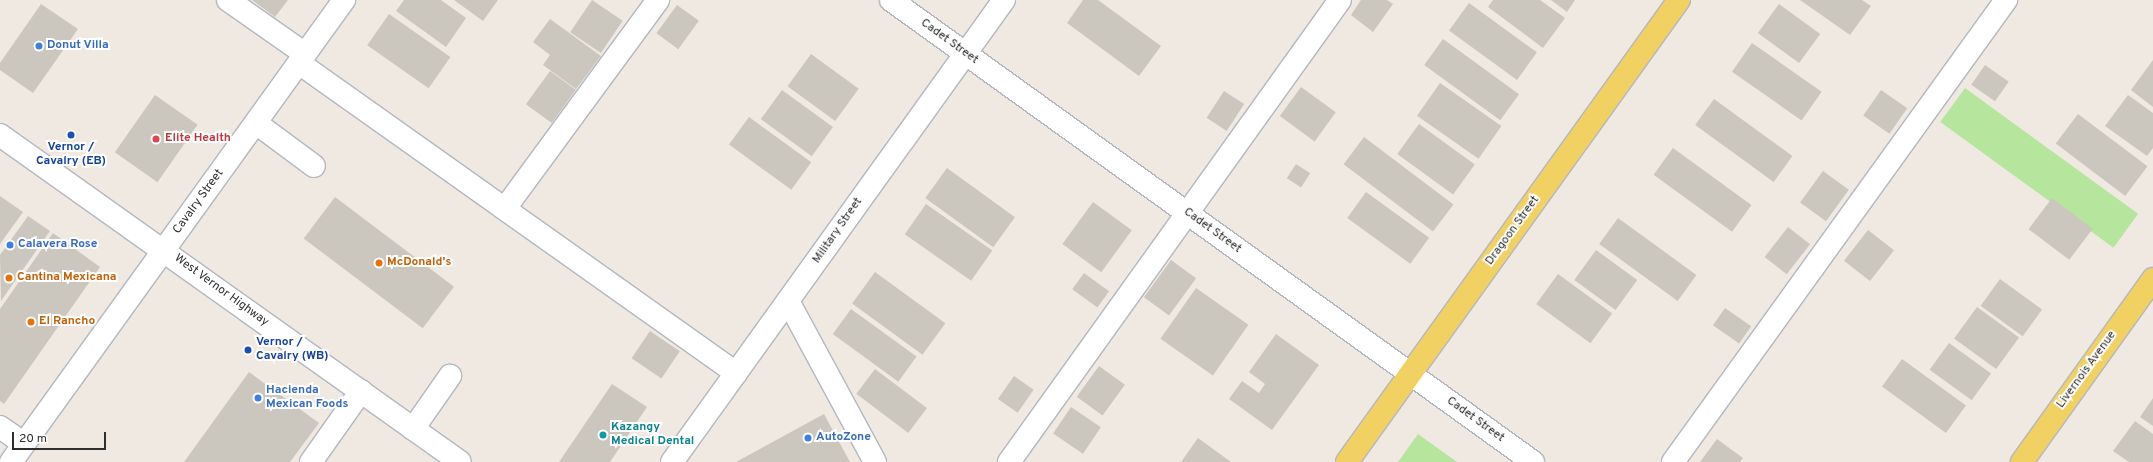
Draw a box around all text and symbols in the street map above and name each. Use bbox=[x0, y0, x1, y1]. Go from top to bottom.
street label: Cadet Street bbox=[917, 16, 981, 68]
place label: Donut Villa bbox=[47, 39, 109, 53]
marker: Donut Villa bbox=[34, 41, 44, 51]
marker: Vernor / Cavalry (EB) bbox=[66, 130, 76, 140]
place label: Elite Health bbox=[165, 132, 231, 146]
marker: Elite Health bbox=[150, 133, 162, 145]
place label: Vernor / Cavalry (EB) bbox=[36, 141, 106, 169]
street label: Cavalry Street bbox=[171, 167, 227, 237]
street label: Dragoon Street bbox=[1483, 194, 1543, 268]
street label: Military Street bbox=[810, 195, 866, 267]
street label: Cadet Street bbox=[1180, 205, 1244, 257]
place label: Calavera Rose bbox=[18, 238, 97, 252]
marker: Calavera Rose bbox=[5, 240, 15, 250]
street label: West Vernor Highway bbox=[171, 252, 271, 330]
place label: McDonald's bbox=[387, 256, 451, 270]
marker: McDonald's bbox=[374, 258, 384, 268]
place label: Cantina Mexicana bbox=[17, 271, 116, 285]
marker: Cantina Mexicana bbox=[4, 273, 14, 283]
place label: El Rancho bbox=[39, 315, 95, 329]
marker: El Rancho bbox=[26, 317, 36, 327]
street label: Livernois Avenue bbox=[2054, 328, 2120, 412]
place label: Vernor / Cavalry (WB) bbox=[256, 336, 328, 364]
marker: Vernor / Cavalry (WB) bbox=[243, 345, 253, 355]
place label: Hacienda Mexican Foods bbox=[266, 384, 348, 412]
marker: Hacienda Mexican Foods bbox=[253, 393, 263, 403]
street label: Cadet Street bbox=[1443, 394, 1507, 446]
place label: Kazangy Medical Dental bbox=[611, 421, 694, 449]
scale bar bbox=[14, 424, 108, 450]
marker: Kazangy Medical Dental bbox=[598, 430, 608, 440]
text: 20 m bbox=[19, 431, 47, 447]
place label: AutoZone bbox=[816, 431, 871, 445]
marker: AutoZone bbox=[803, 433, 813, 443]

